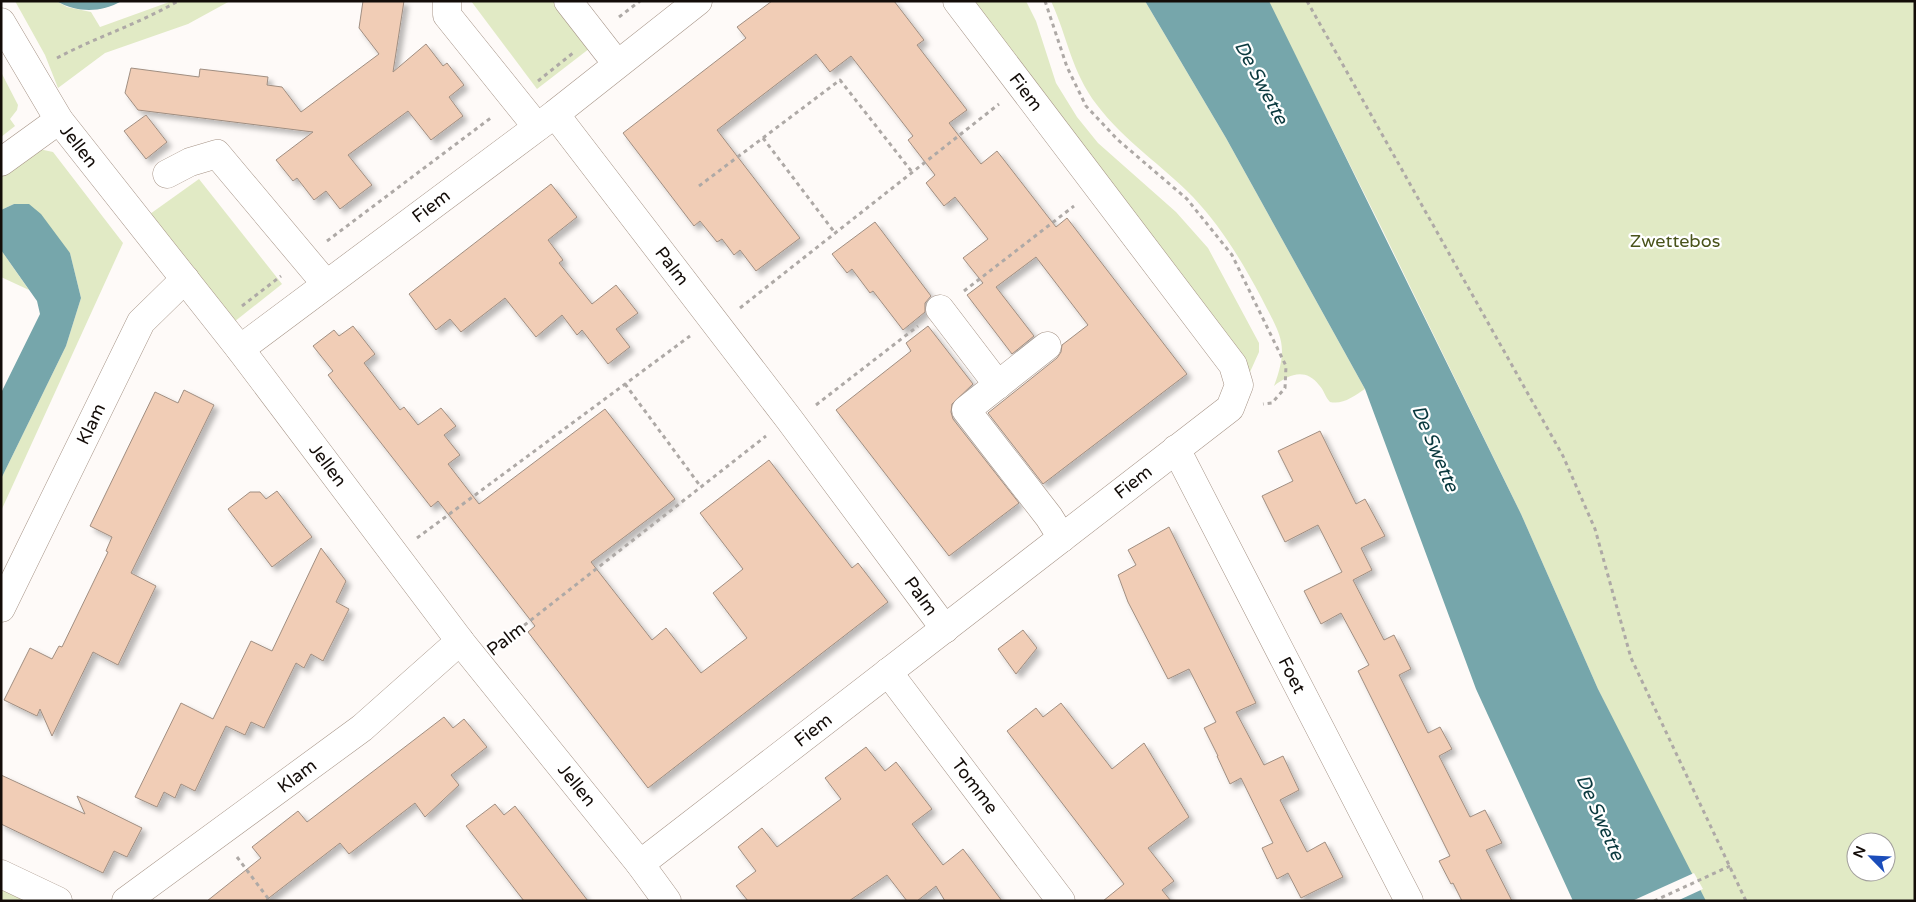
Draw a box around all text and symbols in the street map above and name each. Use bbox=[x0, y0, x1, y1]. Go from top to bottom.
water label: De Swette bbox=[1230, 37, 1293, 129]
street label: Fiem bbox=[1005, 69, 1047, 115]
street label: Jellen bbox=[55, 120, 103, 172]
street label: Fiem bbox=[408, 185, 454, 227]
park label: Zwettebos bbox=[1630, 230, 1720, 252]
street label: Palm bbox=[650, 242, 694, 290]
street label: Klam bbox=[72, 400, 110, 448]
water label: De Swette bbox=[1407, 402, 1464, 496]
street label: Jellen bbox=[305, 439, 351, 491]
street label: Fiem bbox=[1110, 460, 1156, 504]
street label: Palm bbox=[900, 572, 942, 620]
street label: Palm bbox=[482, 617, 530, 661]
street label: Foet bbox=[1274, 653, 1311, 697]
street label: Fiem bbox=[790, 708, 836, 752]
street label: Klam bbox=[273, 754, 321, 798]
street label: Tomme bbox=[947, 754, 1003, 818]
street label: Jellen bbox=[553, 759, 601, 811]
water label: De Swette bbox=[1571, 771, 1629, 865]
north arrow bbox=[1846, 832, 1896, 882]
text: N bbox=[1850, 843, 1870, 861]

